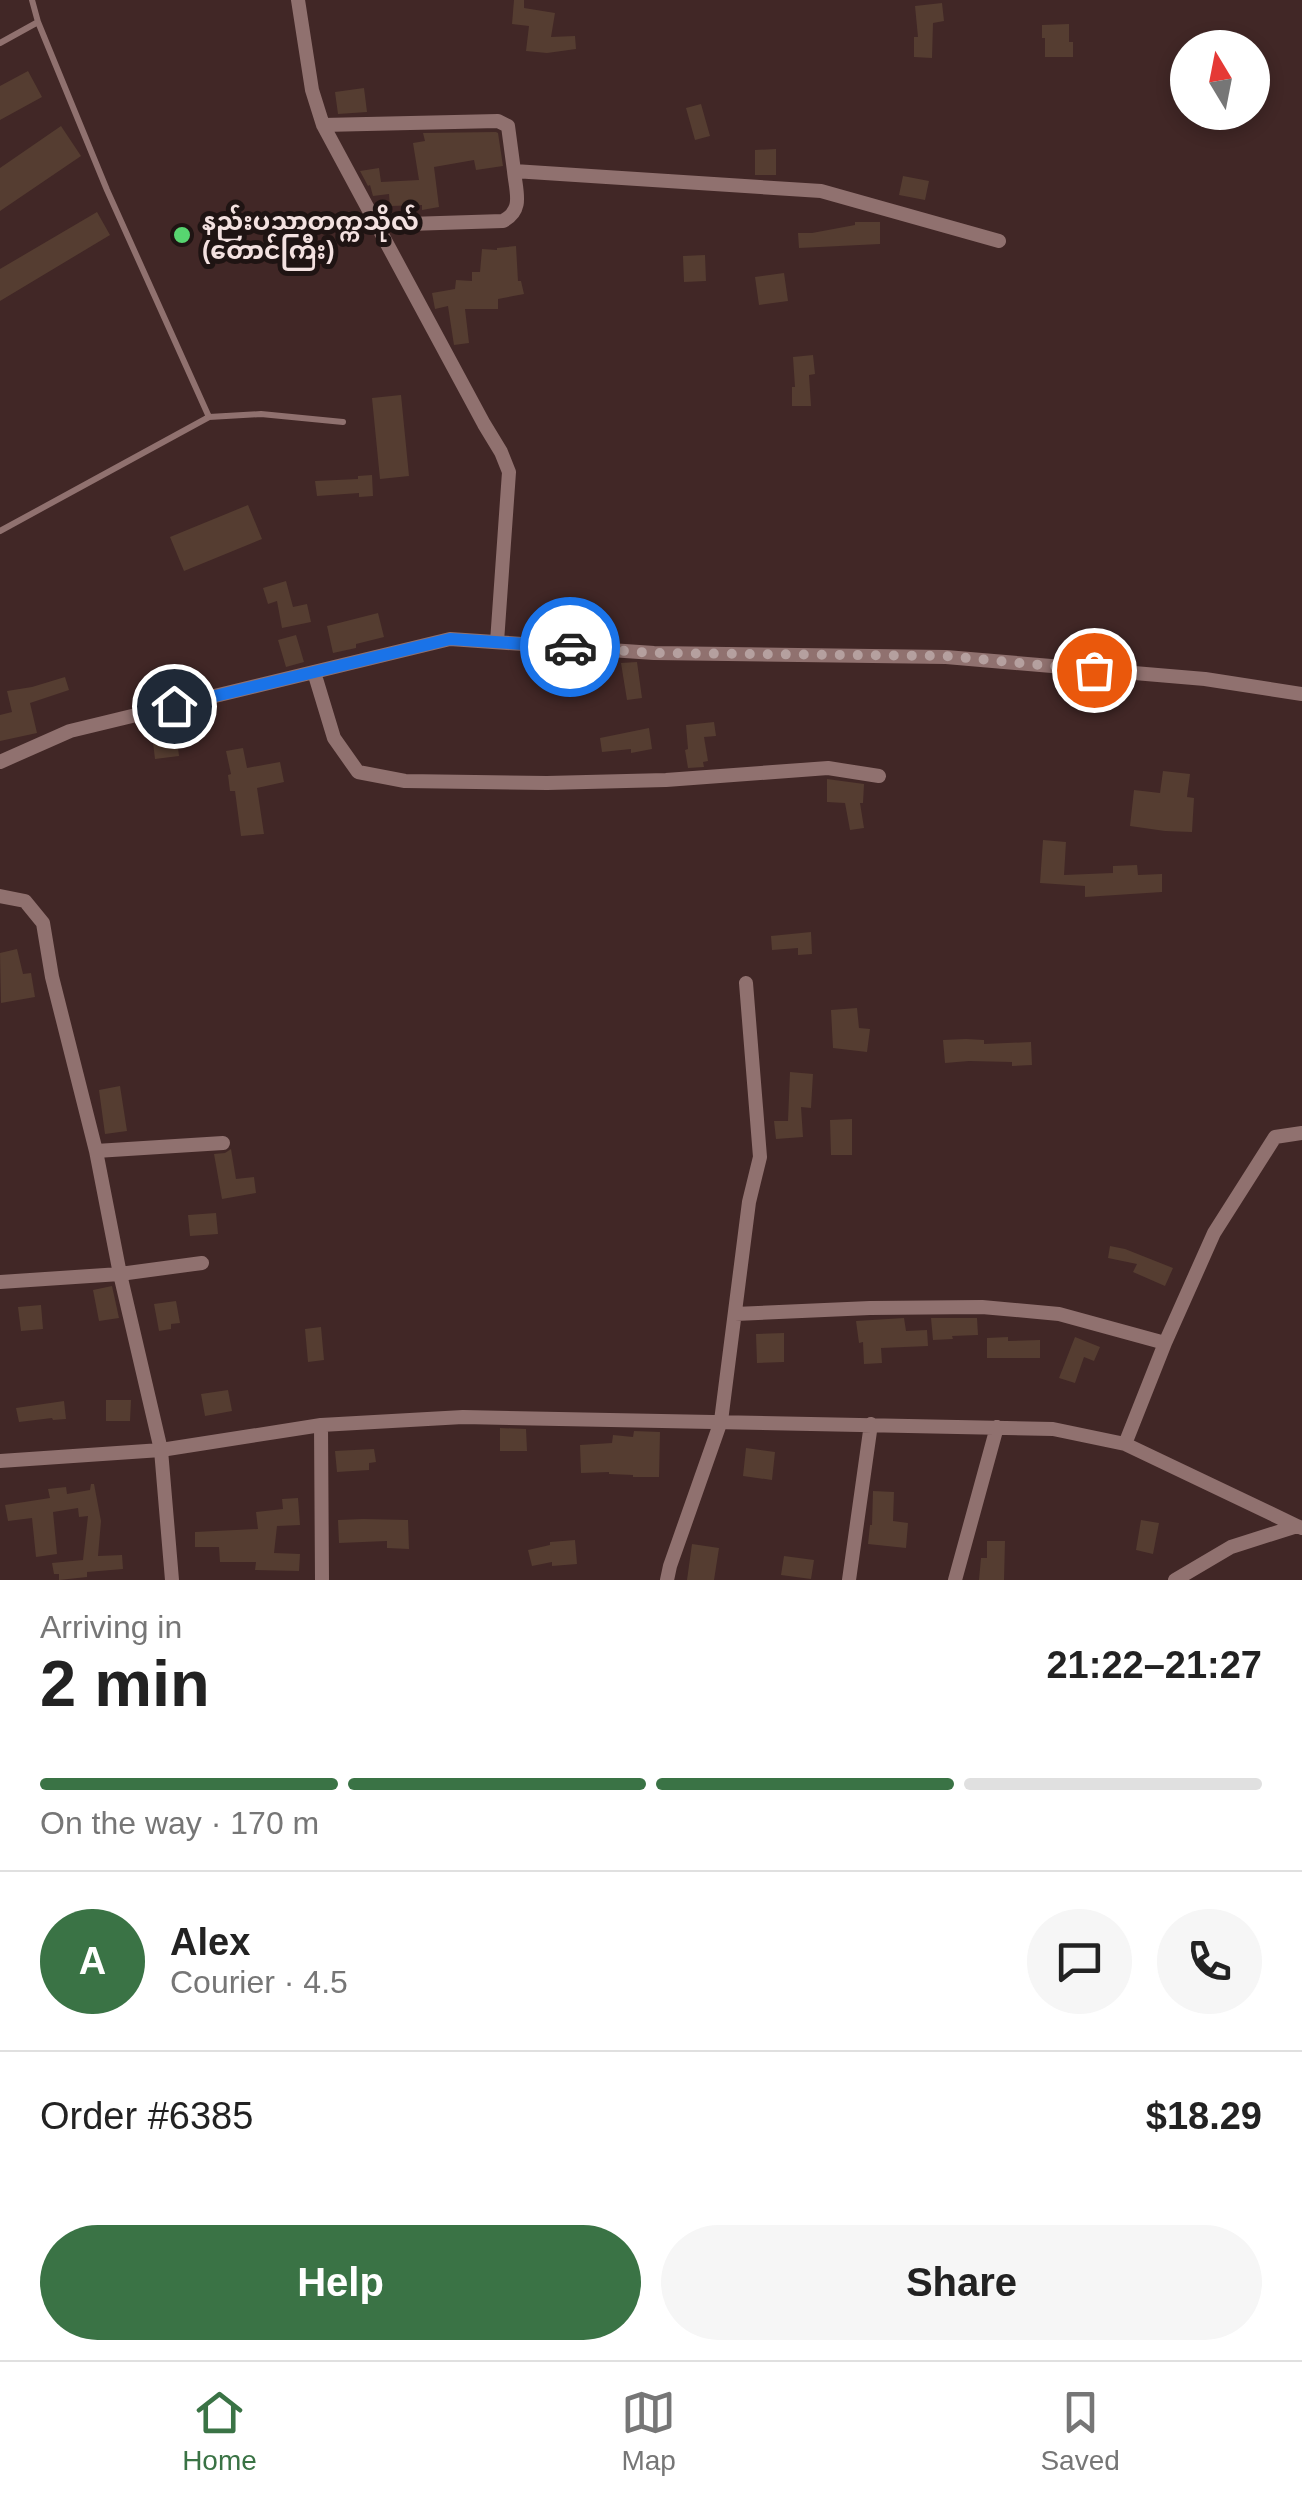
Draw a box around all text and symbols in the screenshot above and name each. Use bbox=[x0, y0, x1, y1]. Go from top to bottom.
north arrow bbox=[1170, 30, 1270, 130]
map controls bbox=[1170, 30, 1270, 130]
place label: နည်းပညာတက္ကသိုလ် (တောင်ကြီး) bbox=[202, 204, 419, 271]
marker: နည်းပညာတက္ကသိုလ် (တောင်ကြီး) bbox=[171, 224, 193, 246]
courier bbox=[520, 597, 620, 697]
icon: car bbox=[543, 620, 598, 675]
pin bbox=[1052, 628, 1137, 713]
icon: bag bbox=[1067, 643, 1122, 698]
pin bbox=[132, 664, 217, 749]
icon: home bbox=[147, 679, 202, 734]
text: Arriving in bbox=[40, 1609, 182, 1645]
text: 21:22–21:27 bbox=[1046, 1644, 1262, 1686]
text: 2 min bbox=[40, 1647, 210, 1720]
text: On the way · 170 m bbox=[40, 1805, 319, 1841]
button: chat bbox=[1027, 1909, 1132, 2014]
button: phone bbox=[1157, 1909, 1262, 2014]
text: Alex bbox=[170, 1921, 250, 1963]
text: A bbox=[79, 1940, 106, 1982]
text: Courier · 4.5 bbox=[170, 1964, 348, 2000]
text: Order #6385 bbox=[40, 2095, 253, 2137]
text: $18.29 bbox=[1146, 2095, 1262, 2137]
button: Help bbox=[40, 2225, 641, 2340]
button: Share bbox=[661, 2225, 1262, 2340]
tab: Home bbox=[182, 2385, 257, 2477]
tab: Map bbox=[621, 2385, 676, 2477]
tab: Saved bbox=[1040, 2385, 1120, 2477]

